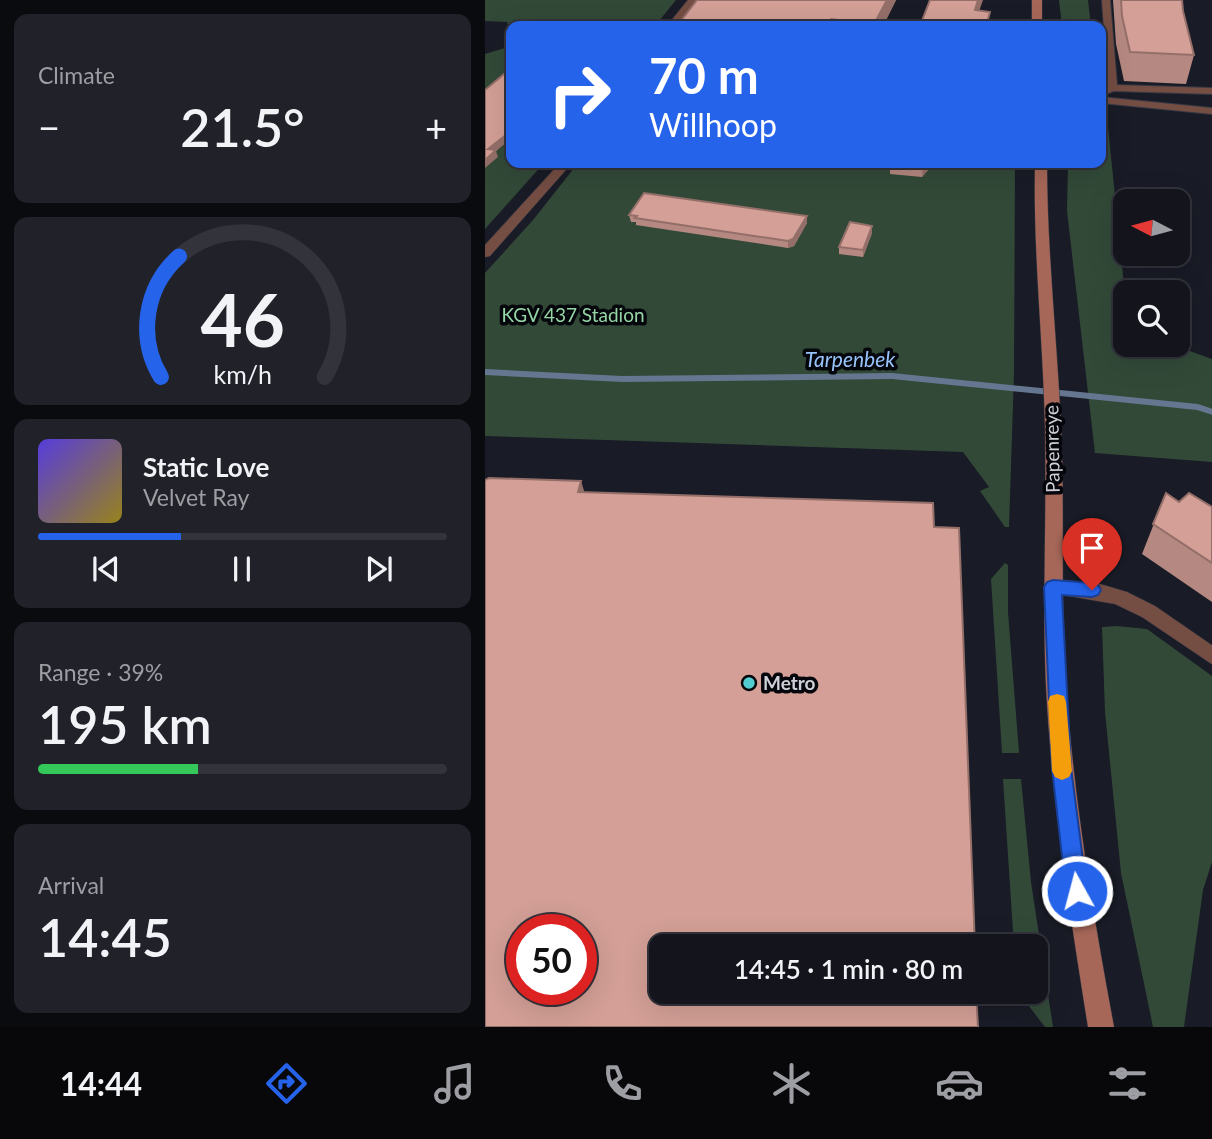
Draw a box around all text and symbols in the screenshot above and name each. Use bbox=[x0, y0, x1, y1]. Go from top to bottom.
text: 70 m bbox=[649, 46, 759, 104]
icon: right bbox=[534, 49, 625, 140]
text: Climate bbox=[38, 61, 115, 89]
text: 21.5° bbox=[180, 96, 305, 158]
text: − bbox=[38, 104, 60, 150]
text: + bbox=[425, 104, 447, 150]
text: Willhoop bbox=[649, 105, 777, 144]
north arrow bbox=[1113, 189, 1190, 266]
map controls bbox=[1113, 189, 1190, 357]
text: 46 bbox=[200, 275, 285, 363]
button: search bbox=[1113, 280, 1190, 357]
park label: KGV 437 Stadion bbox=[501, 303, 645, 326]
water label: Tarpenbek bbox=[805, 346, 896, 371]
text: km/h bbox=[213, 359, 272, 389]
street label: Papenreye bbox=[1039, 405, 1064, 493]
text: Static Love bbox=[143, 451, 270, 483]
text: Velvet Ray bbox=[143, 483, 249, 511]
pin bbox=[1062, 518, 1122, 590]
icon: arrive bbox=[1073, 529, 1111, 567]
icon: previous bbox=[87, 550, 125, 588]
icon: pause bbox=[223, 550, 261, 588]
icon: next bbox=[360, 550, 398, 588]
text: Range · 39% bbox=[38, 658, 163, 686]
place label: Metro bbox=[763, 671, 816, 694]
marker: Metro bbox=[741, 675, 757, 691]
text: 195 km bbox=[38, 693, 212, 755]
position arrow bbox=[1040, 854, 1114, 928]
text: Arrival bbox=[38, 871, 104, 899]
text: 14:45 bbox=[38, 906, 172, 968]
speed limit sign: 50 bbox=[506, 914, 597, 1005]
text: 14:45 · 1 min · 80 m bbox=[734, 953, 963, 985]
icon: directions bbox=[262, 1059, 311, 1108]
icon: music bbox=[430, 1059, 479, 1108]
icon: phone bbox=[598, 1059, 647, 1108]
icon: climate bbox=[767, 1059, 816, 1108]
icon: car bbox=[935, 1059, 984, 1108]
icon: filters bbox=[1103, 1059, 1152, 1108]
text: 14:44 bbox=[60, 1064, 142, 1103]

